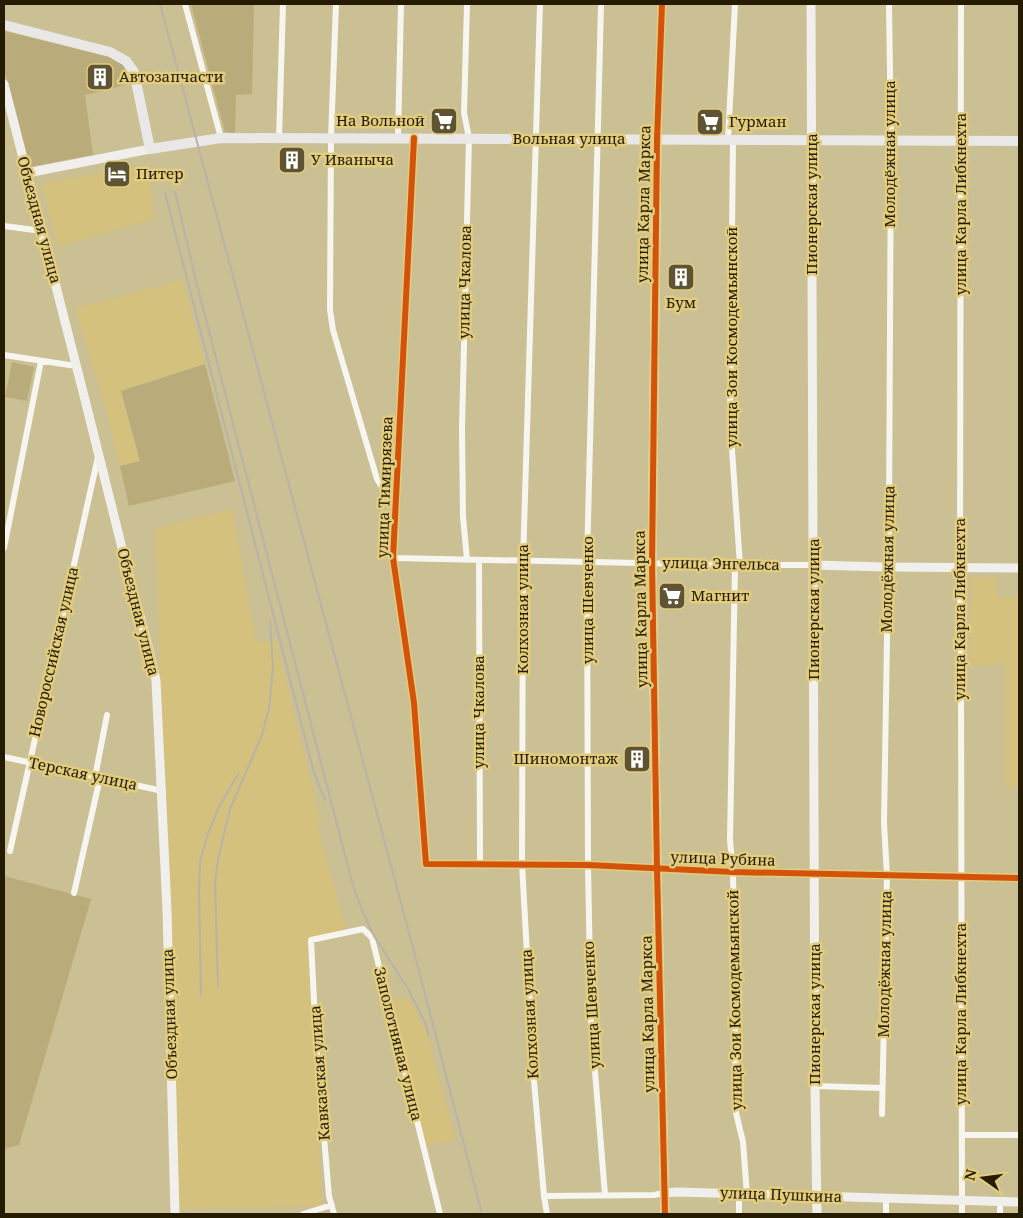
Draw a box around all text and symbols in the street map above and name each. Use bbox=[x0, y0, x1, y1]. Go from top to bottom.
building icon: Автозапчасти bbox=[85, 62, 115, 92]
place label: Автозапчасти bbox=[119, 66, 224, 86]
street label: Молодёжная улица bbox=[879, 80, 899, 228]
supermarket icon: На Вольной bbox=[429, 106, 459, 136]
supermarket icon: Гурман bbox=[695, 107, 725, 137]
place label: На Вольной bbox=[336, 110, 425, 130]
place label: Гурман bbox=[729, 111, 787, 131]
street label: улица Карла Либкнехта bbox=[950, 113, 970, 295]
street label: улица Карла Маркса bbox=[632, 125, 654, 283]
street label: Вольная улица bbox=[512, 128, 626, 148]
street label: Пионерская улица bbox=[801, 133, 821, 275]
building icon: У Иваныча bbox=[277, 145, 307, 175]
place label: У Иваныча bbox=[311, 149, 394, 169]
street label: Объездная улица bbox=[13, 154, 67, 286]
hotel icon: Питер bbox=[102, 159, 132, 189]
place label: Питер bbox=[136, 163, 183, 183]
street label: улица Чкалова bbox=[453, 225, 475, 339]
street label: улица Зои Космодемьянской bbox=[721, 227, 741, 447]
building icon: Бум bbox=[666, 262, 696, 292]
place label: Бум bbox=[666, 292, 696, 312]
street label: улица Тимирязева bbox=[372, 416, 396, 558]
street label: Молодёжная улица bbox=[876, 485, 898, 633]
street label: улица Карла Либкнехта bbox=[949, 518, 969, 700]
street label: улица Карла Маркса bbox=[629, 530, 651, 688]
street label: улица Шевченко bbox=[577, 536, 597, 664]
street label: Пионерская улица bbox=[803, 538, 823, 680]
street label: Колхозная улица bbox=[512, 544, 532, 674]
street label: Объездная улица bbox=[113, 546, 165, 678]
street label: улица Энгельса bbox=[662, 552, 780, 574]
street label: Новороссийская улица bbox=[24, 565, 82, 739]
supermarket icon: Магнит bbox=[657, 581, 687, 611]
place label: Магнит bbox=[691, 585, 749, 605]
street label: улица Чкалова bbox=[468, 655, 488, 769]
building icon: Шиномонтаж bbox=[622, 744, 652, 774]
place label: Шиномонтаж bbox=[513, 748, 618, 768]
street label: Терская улица bbox=[27, 752, 139, 794]
street label: улица Рубина bbox=[670, 846, 776, 870]
street label: улица Зои Космодемьянской bbox=[722, 889, 746, 1111]
street label: Молодёжная улица bbox=[873, 890, 895, 1038]
street label: улица Карла Либкнехта bbox=[950, 923, 970, 1105]
street label: улица Карла Маркса bbox=[636, 935, 658, 1093]
street label: улица Шевченко bbox=[578, 941, 604, 1069]
street label: Пионерская улица bbox=[804, 943, 824, 1085]
street label: Объездная улица bbox=[157, 948, 181, 1080]
street label: Колхозная улица bbox=[516, 948, 542, 1080]
street label: Заполотняная улица bbox=[370, 965, 428, 1123]
street label: Кавказская улица bbox=[304, 1005, 334, 1141]
north arrow bbox=[958, 1153, 1008, 1203]
text: N bbox=[959, 1167, 980, 1182]
street label: улица Пушкина bbox=[720, 1182, 843, 1206]

